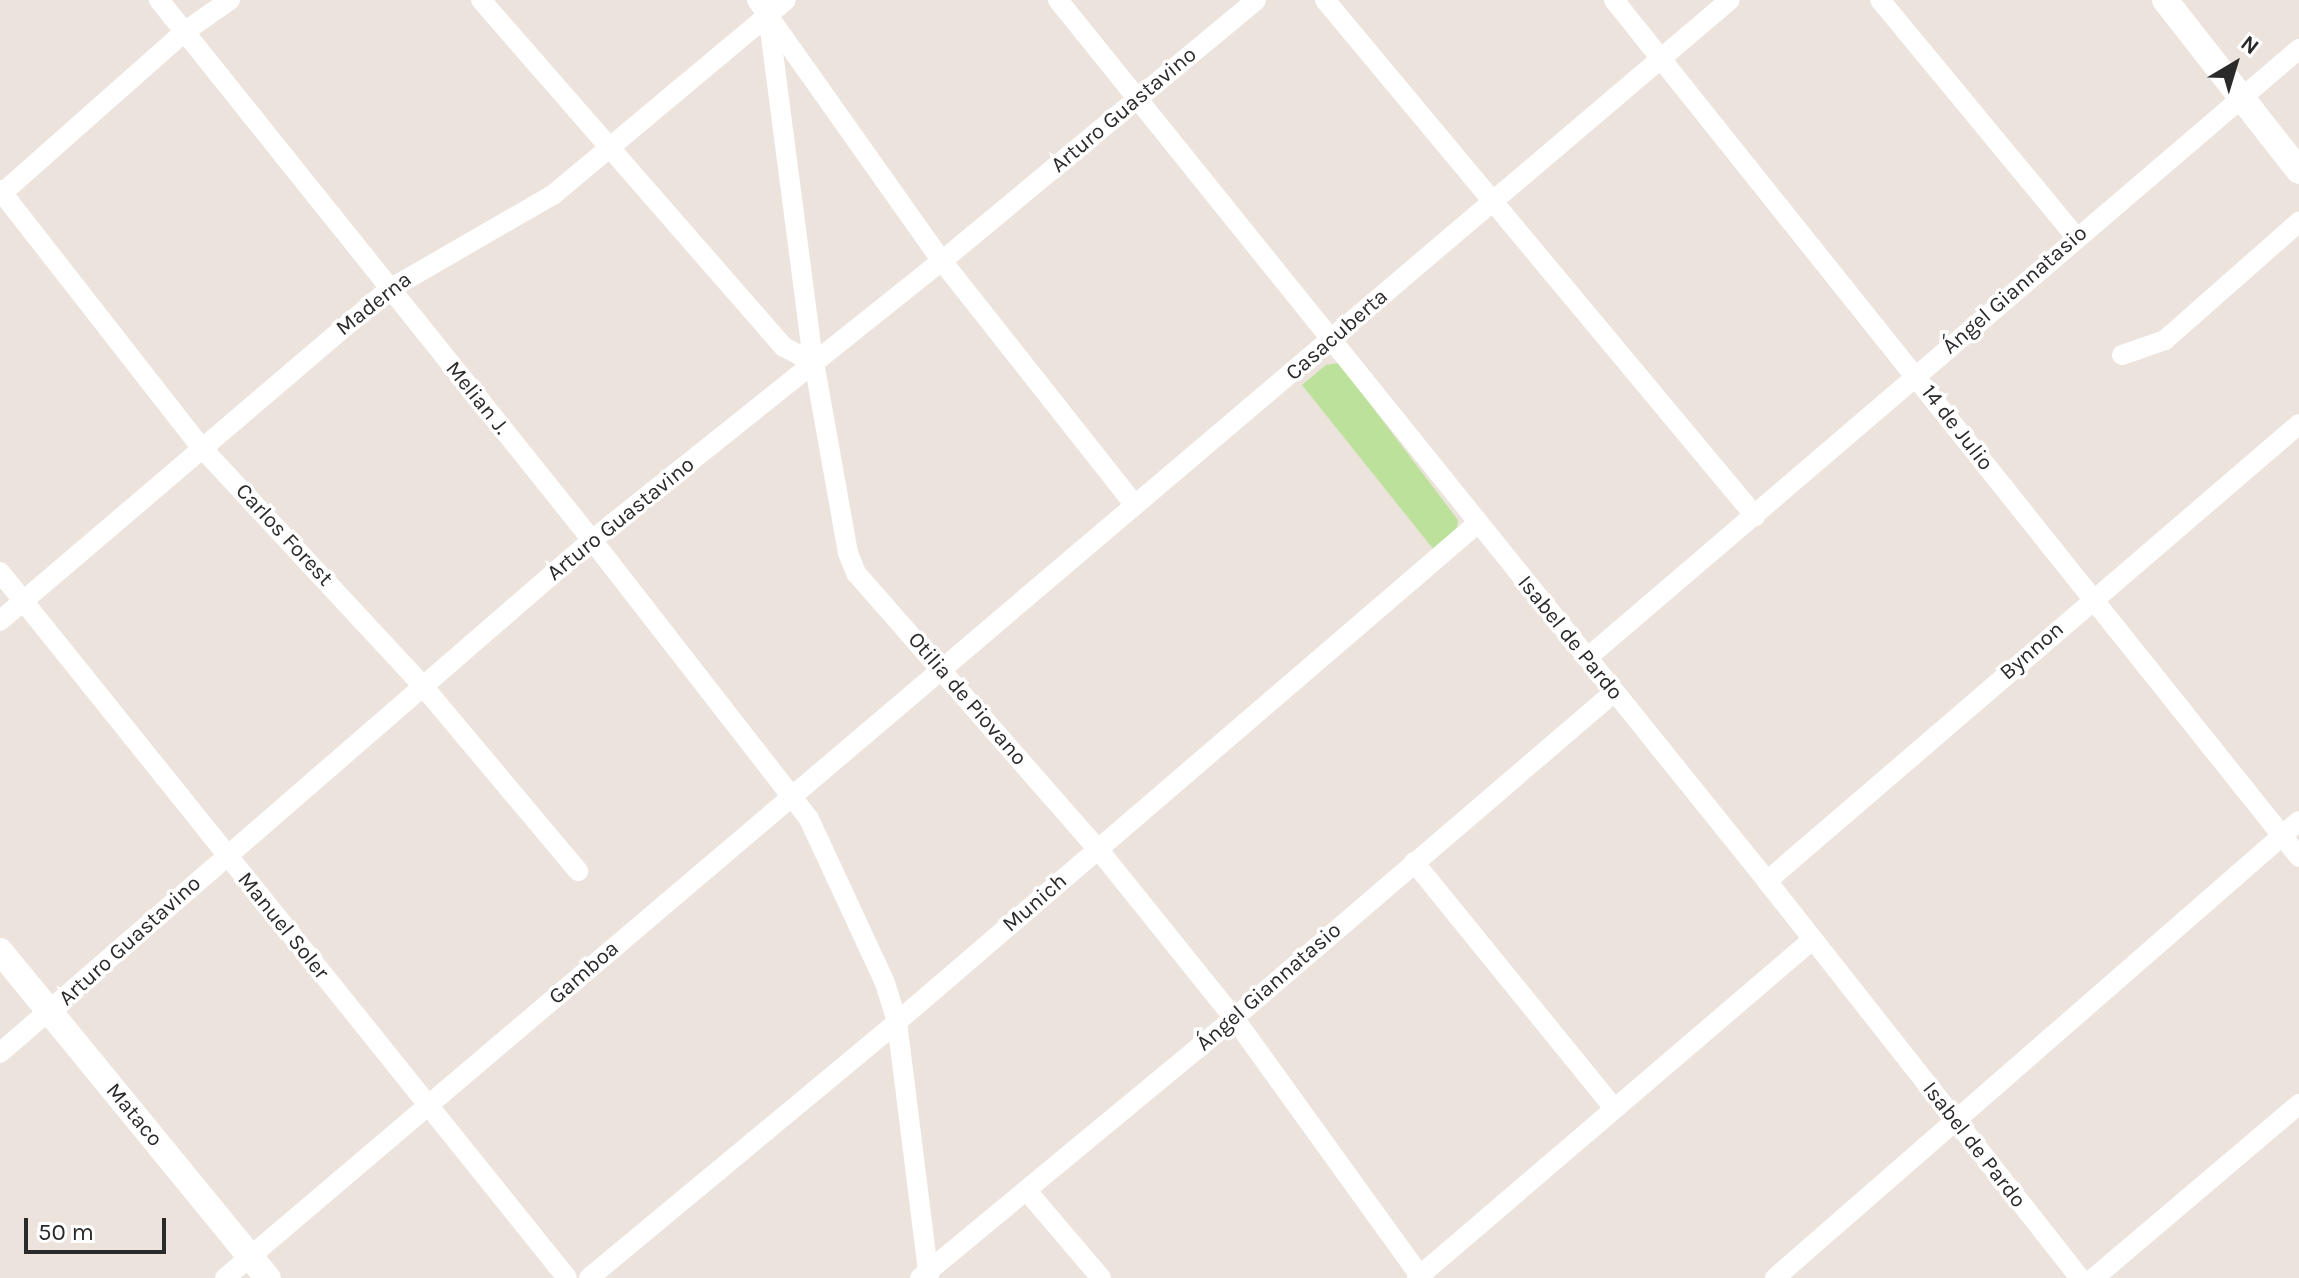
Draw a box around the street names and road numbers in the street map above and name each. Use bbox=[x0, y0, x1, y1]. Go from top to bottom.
street label: Arturo Guastavino bbox=[1046, 41, 1202, 179]
street label: Ángel Giannatasio bbox=[1937, 220, 2093, 360]
street label: Maderna bbox=[331, 266, 417, 342]
street label: Casacuberta bbox=[1281, 284, 1393, 386]
street label: Melian J. bbox=[440, 356, 514, 440]
street label: 14 de Julio bbox=[1915, 380, 1999, 476]
street label: Arturo Guastavino bbox=[542, 452, 700, 586]
street label: Carlos Forest bbox=[230, 478, 338, 592]
street label: Isabel de Pardo bbox=[1512, 570, 1628, 706]
street label: Bynnon bbox=[1995, 616, 2069, 686]
street label: Otilia de Piovano bbox=[902, 627, 1032, 771]
street label: Manuel Soler bbox=[232, 867, 334, 985]
street label: Munich bbox=[998, 868, 1072, 938]
street label: Arturo Guastavino bbox=[54, 870, 206, 1012]
street label: Ángel Giannatasio bbox=[1191, 917, 1347, 1057]
street label: Gamboa bbox=[544, 935, 624, 1011]
street label: Isabel de Pardo bbox=[1917, 1077, 2031, 1213]
street label: Mataco bbox=[100, 1078, 168, 1152]

